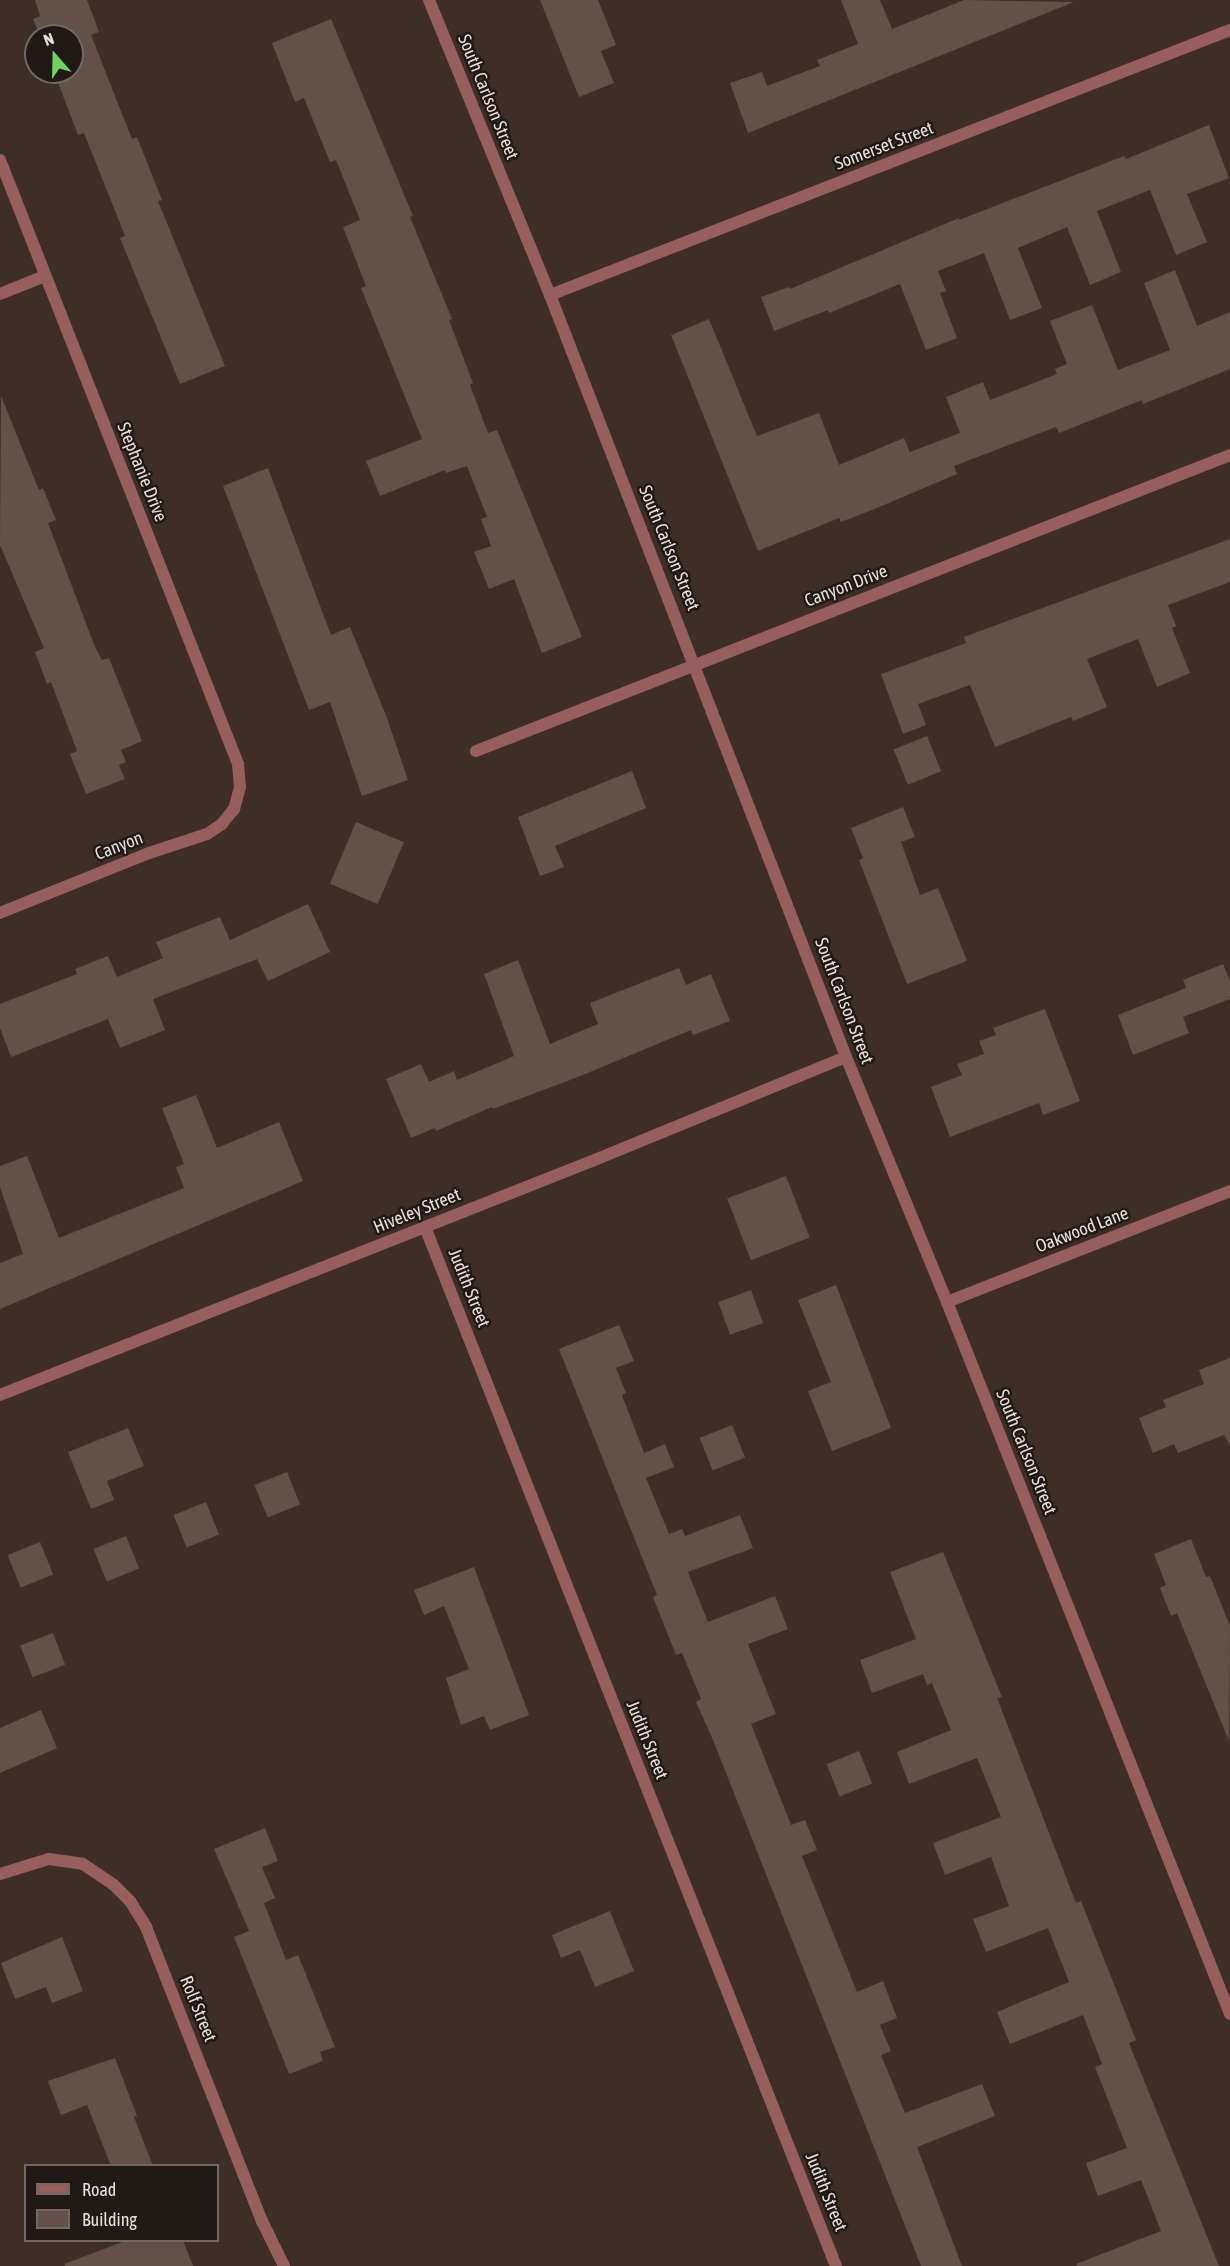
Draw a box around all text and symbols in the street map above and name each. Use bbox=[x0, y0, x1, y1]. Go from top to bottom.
north arrow bbox=[24, 24, 84, 84]
text: N bbox=[41, 29, 56, 49]
street label: South Carlson Street bbox=[453, 31, 523, 163]
street label: Somerset Street bbox=[832, 117, 936, 175]
street label: Stephanie Drive bbox=[112, 419, 172, 525]
street label: South Carlson Street bbox=[634, 482, 704, 614]
street label: Canyon Drive bbox=[802, 560, 890, 612]
street label: Canyon bbox=[92, 827, 146, 865]
street label: South Carlson Street bbox=[810, 935, 878, 1067]
street label: Hiveley Street bbox=[370, 1184, 464, 1238]
street label: Oakwood Lane bbox=[1033, 1202, 1131, 1258]
street label: Judith Street bbox=[443, 1245, 495, 1331]
street label: South Carlson Street bbox=[991, 1386, 1061, 1518]
street label: Judith Street bbox=[621, 1697, 673, 1783]
street label: Rolf Street bbox=[175, 1973, 221, 2045]
street label: Judith Street bbox=[800, 2149, 852, 2235]
legend bbox=[24, 2164, 219, 2242]
text: Road bbox=[82, 2179, 116, 2200]
text: Building bbox=[82, 2209, 137, 2230]

